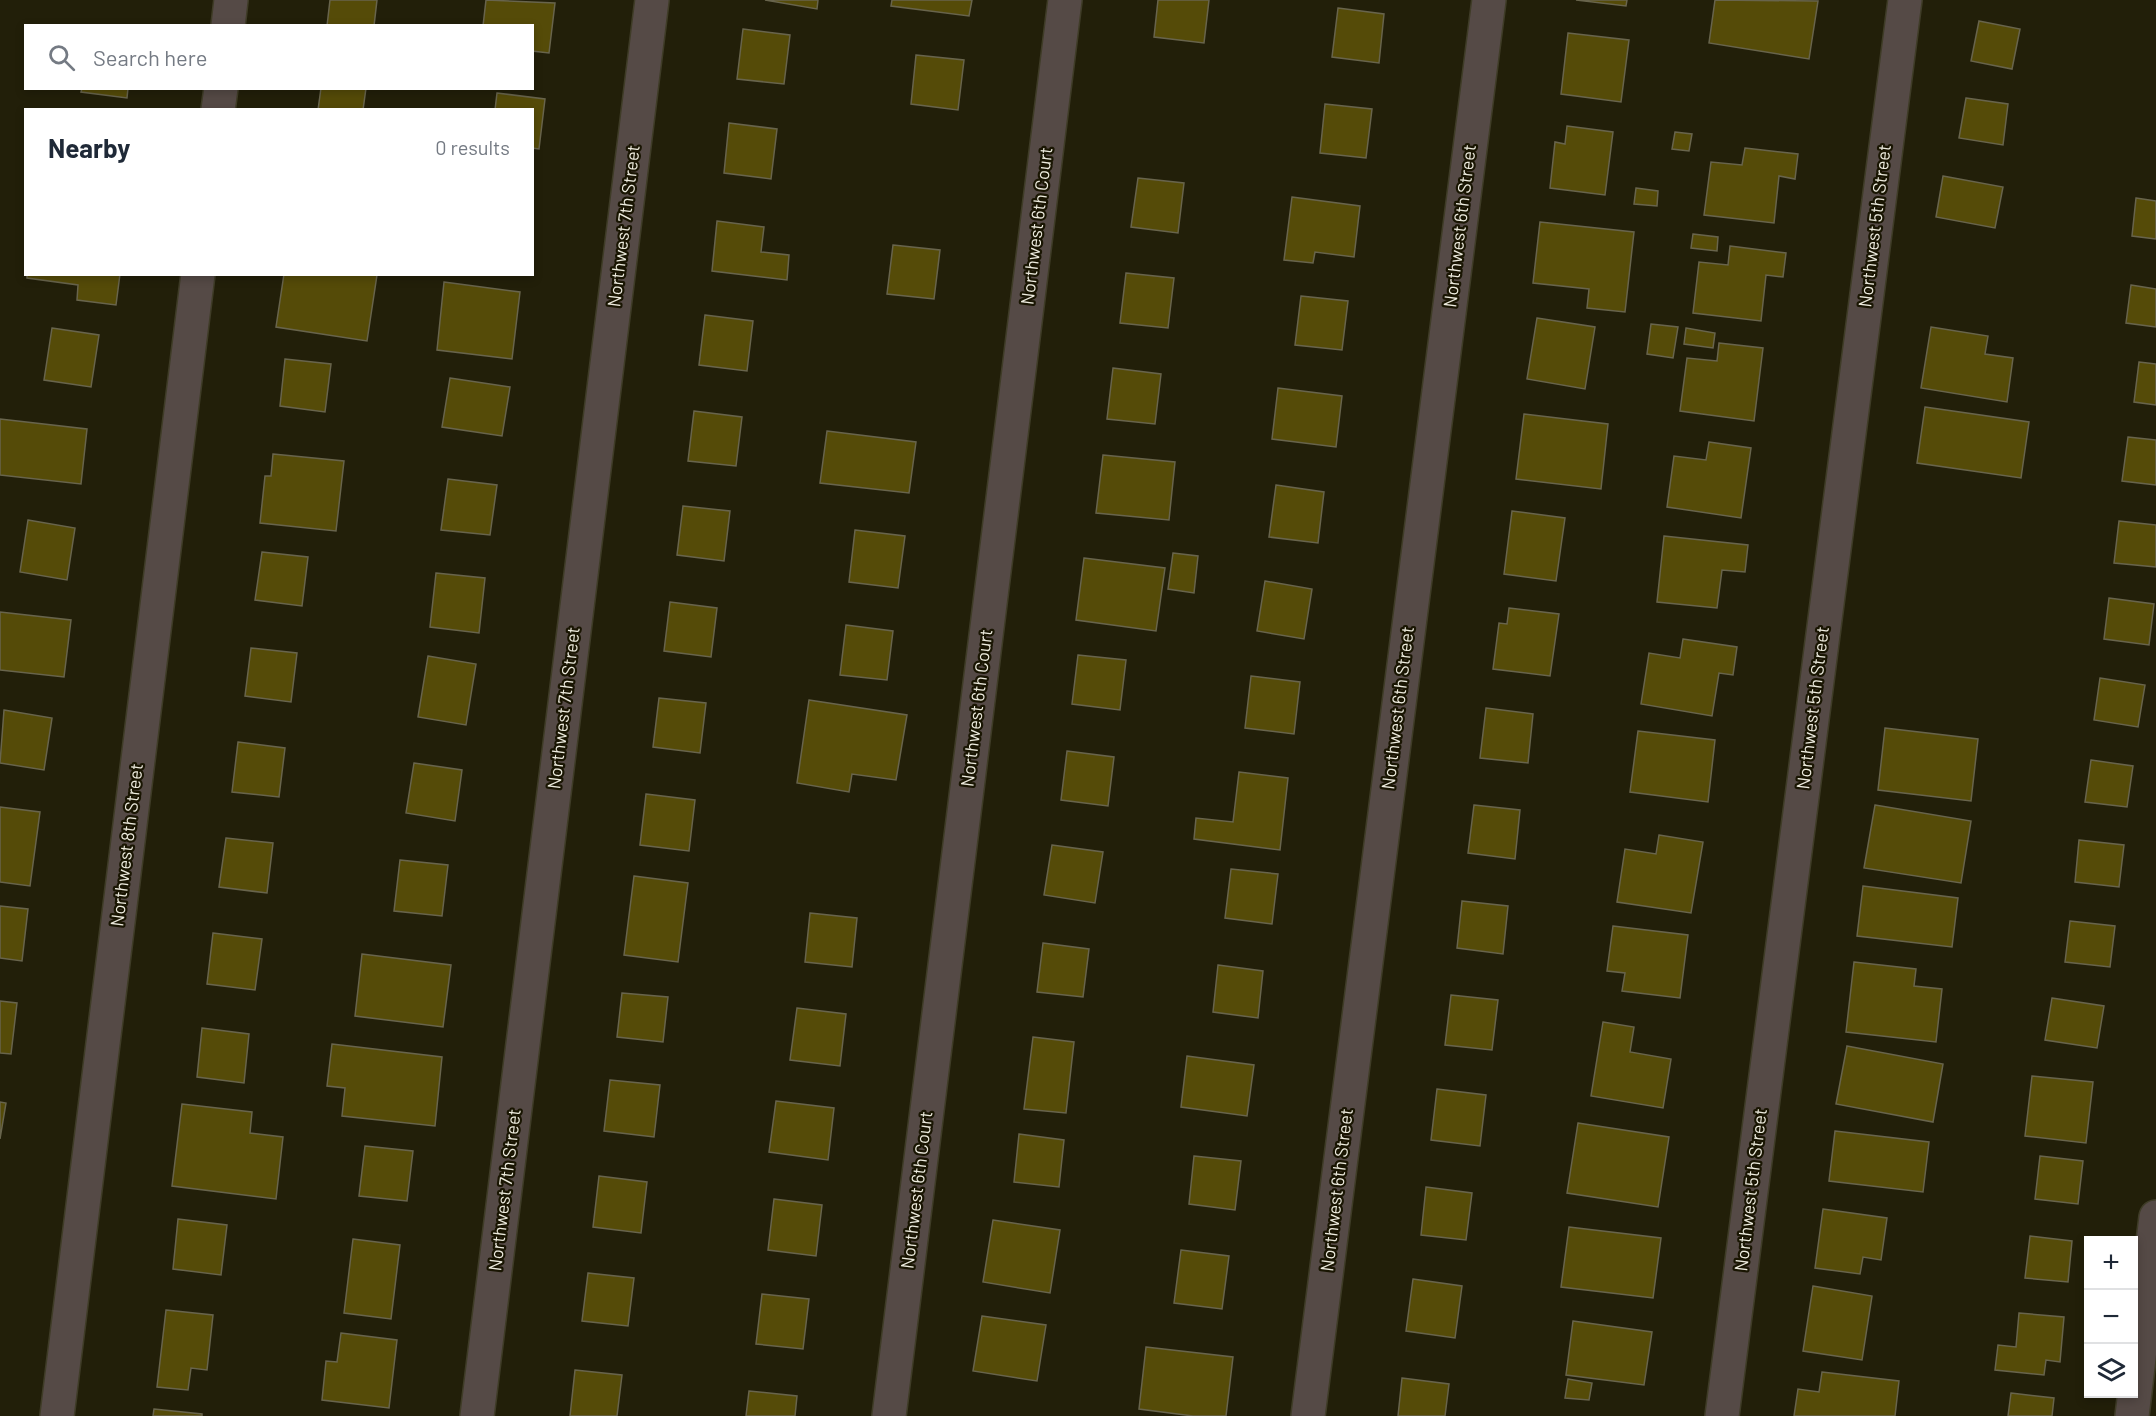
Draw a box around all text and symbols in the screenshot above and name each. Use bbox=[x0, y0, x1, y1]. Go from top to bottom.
search box bbox=[24, 24, 534, 90]
icon: search bbox=[45, 41, 78, 74]
text: Search here bbox=[93, 44, 207, 70]
text: Nearby bbox=[48, 132, 130, 163]
text: 0 results bbox=[435, 135, 510, 159]
street label: Northwest 6th Street bbox=[1438, 143, 1480, 309]
street label: Northwest 5th Street bbox=[1853, 143, 1895, 309]
street label: Northwest 7th Street bbox=[602, 144, 644, 308]
street label: Northwest 6th Court bbox=[1015, 146, 1057, 306]
street label: Northwest 6th Street bbox=[1376, 625, 1418, 791]
street label: Northwest 5th Street bbox=[1791, 625, 1833, 791]
street label: Northwest 7th Street bbox=[542, 626, 584, 790]
street label: Northwest 6th Court bbox=[955, 628, 997, 788]
street label: Northwest 8th Street bbox=[105, 762, 147, 928]
street label: Northwest 6th Street bbox=[1315, 1107, 1357, 1273]
street label: Northwest 5th Street bbox=[1729, 1107, 1771, 1273]
street label: Northwest 7th Street bbox=[483, 1108, 525, 1272]
street label: Northwest 6th Court bbox=[895, 1110, 937, 1270]
map controls bbox=[2084, 1236, 2138, 1398]
button: + bbox=[2084, 1236, 2138, 1290]
button: − bbox=[2084, 1290, 2138, 1344]
button: layers bbox=[2084, 1344, 2138, 1398]

